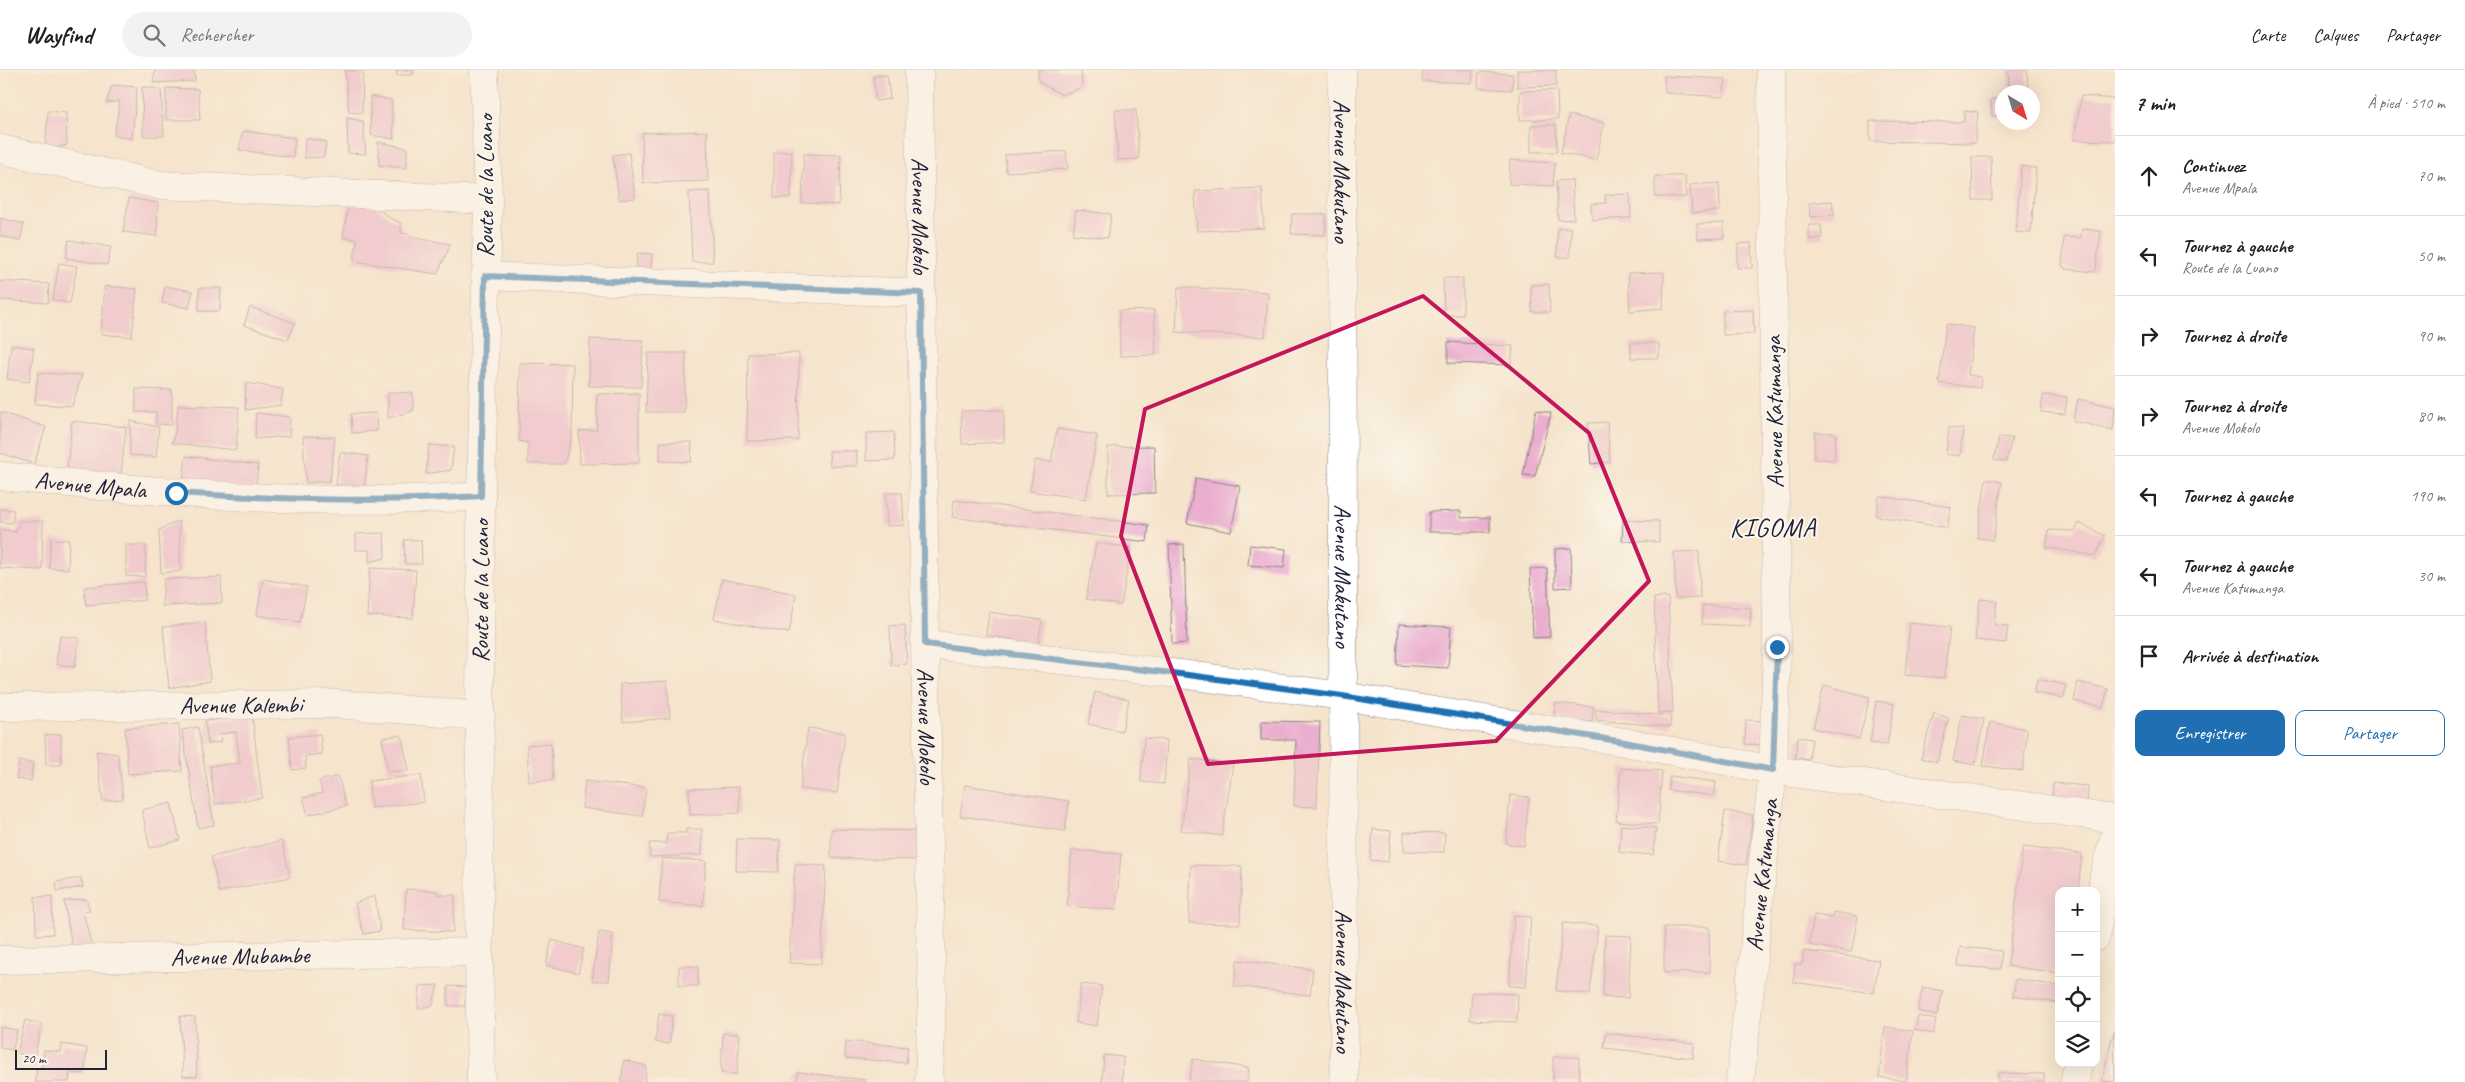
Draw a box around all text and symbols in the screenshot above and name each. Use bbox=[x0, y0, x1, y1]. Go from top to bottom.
search box bbox=[122, 12, 472, 57]
text: Wayfind bbox=[25, 20, 92, 50]
icon: search bbox=[140, 21, 168, 49]
text: Rechercher bbox=[180, 23, 253, 47]
text: Carte bbox=[2251, 24, 2285, 46]
text: Calques bbox=[2313, 24, 2358, 46]
text: Partager bbox=[2386, 24, 2440, 46]
north arrow bbox=[1995, 85, 2040, 130]
text: 7 min bbox=[2135, 90, 2175, 116]
text: À pied · 510 m bbox=[2367, 93, 2445, 113]
street label: Avenue Makutano bbox=[1327, 99, 1357, 244]
street label: Route de la Luano bbox=[470, 112, 500, 257]
text: Continuez bbox=[2182, 154, 2245, 178]
street label: Avenue Mokolo bbox=[905, 158, 936, 276]
icon: ahead bbox=[2135, 162, 2163, 190]
text: 70 m bbox=[2418, 166, 2445, 186]
text: Avenue Mpala bbox=[2182, 178, 2256, 198]
text: Tournez à gauche bbox=[2182, 234, 2293, 258]
icon: left bbox=[2135, 242, 2163, 270]
text: 50 m bbox=[2418, 246, 2445, 266]
text: Route de la Luano bbox=[2182, 258, 2277, 278]
icon: right bbox=[2135, 322, 2163, 350]
text: Tournez à droite bbox=[2182, 324, 2286, 348]
text: 90 m bbox=[2418, 326, 2445, 346]
street label: Avenue Katumanga bbox=[1758, 334, 1790, 488]
text: Tournez à droite bbox=[2182, 394, 2286, 418]
icon: right bbox=[2135, 402, 2163, 430]
text: 80 m bbox=[2418, 406, 2445, 426]
text: Avenue Mokolo bbox=[2182, 418, 2260, 438]
street label: Avenue Mpala bbox=[34, 465, 149, 505]
route start bbox=[165, 482, 188, 505]
icon: left bbox=[2135, 482, 2163, 510]
text: Tournez à gauche bbox=[2182, 484, 2293, 508]
text: 190 m bbox=[2411, 486, 2445, 506]
street label: Avenue Makutano bbox=[1328, 504, 1358, 649]
district label: KIGOMA bbox=[1730, 511, 1817, 544]
street label: Route de la Luano bbox=[465, 517, 496, 663]
text: Tournez à gauche bbox=[2182, 554, 2293, 578]
icon: left bbox=[2135, 562, 2163, 590]
text: 30 m bbox=[2418, 566, 2445, 586]
text: Avenue Katumanga bbox=[2182, 578, 2284, 598]
route end bbox=[1766, 636, 1789, 659]
icon: arrive bbox=[2135, 642, 2163, 670]
text: Arrivée à destination bbox=[2182, 644, 2318, 668]
street label: Avenue Mokolo bbox=[910, 667, 943, 786]
street label: Avenue Kalembi bbox=[179, 689, 306, 720]
button: Enregistrer bbox=[2135, 710, 2285, 756]
button: Partager bbox=[2295, 710, 2445, 756]
street label: Avenue Katumanga bbox=[1739, 796, 1785, 953]
map controls bbox=[2055, 887, 2100, 1067]
button: + bbox=[2055, 887, 2100, 932]
street label: Avenue Makutano bbox=[1329, 909, 1359, 1054]
button: − bbox=[2055, 932, 2100, 977]
street label: Avenue Mubambe bbox=[170, 940, 312, 972]
button: locate bbox=[2055, 977, 2100, 1022]
button: layers bbox=[2055, 1022, 2100, 1067]
scale bar bbox=[15, 1047, 108, 1070]
text: 20 m bbox=[22, 1050, 46, 1067]

